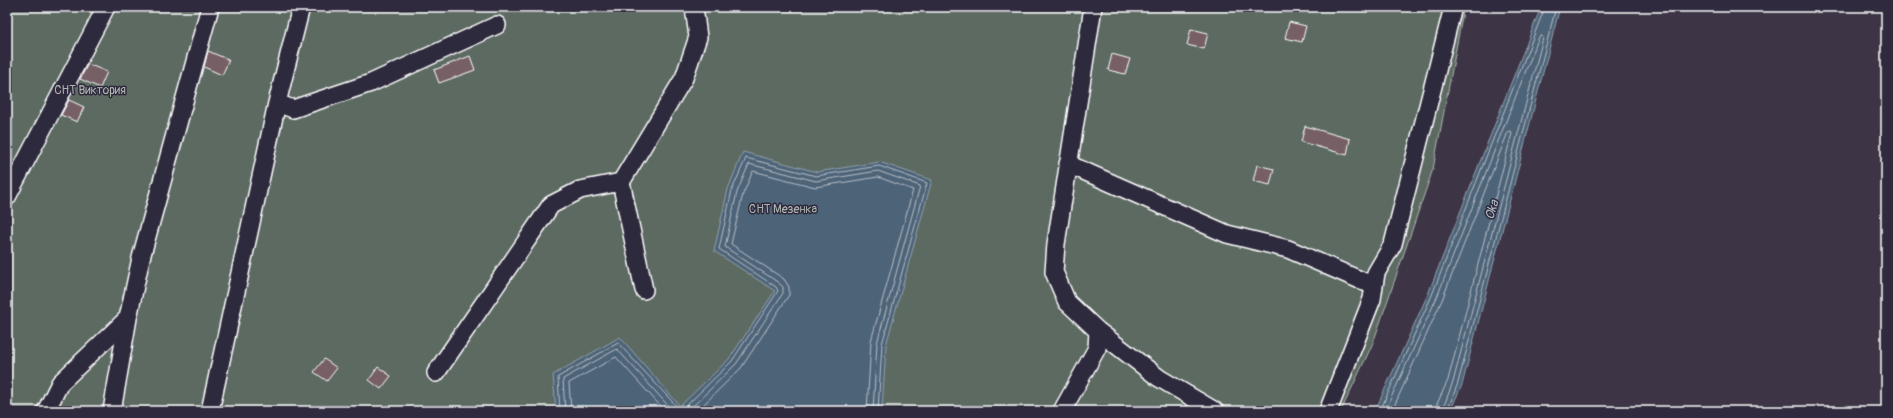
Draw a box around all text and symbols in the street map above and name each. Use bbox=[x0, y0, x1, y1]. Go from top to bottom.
park label: СНТ Виктория bbox=[54, 83, 126, 98]
water label: Oka bbox=[1481, 197, 1503, 222]
park label: СНТ Мезенка bbox=[749, 202, 818, 217]

